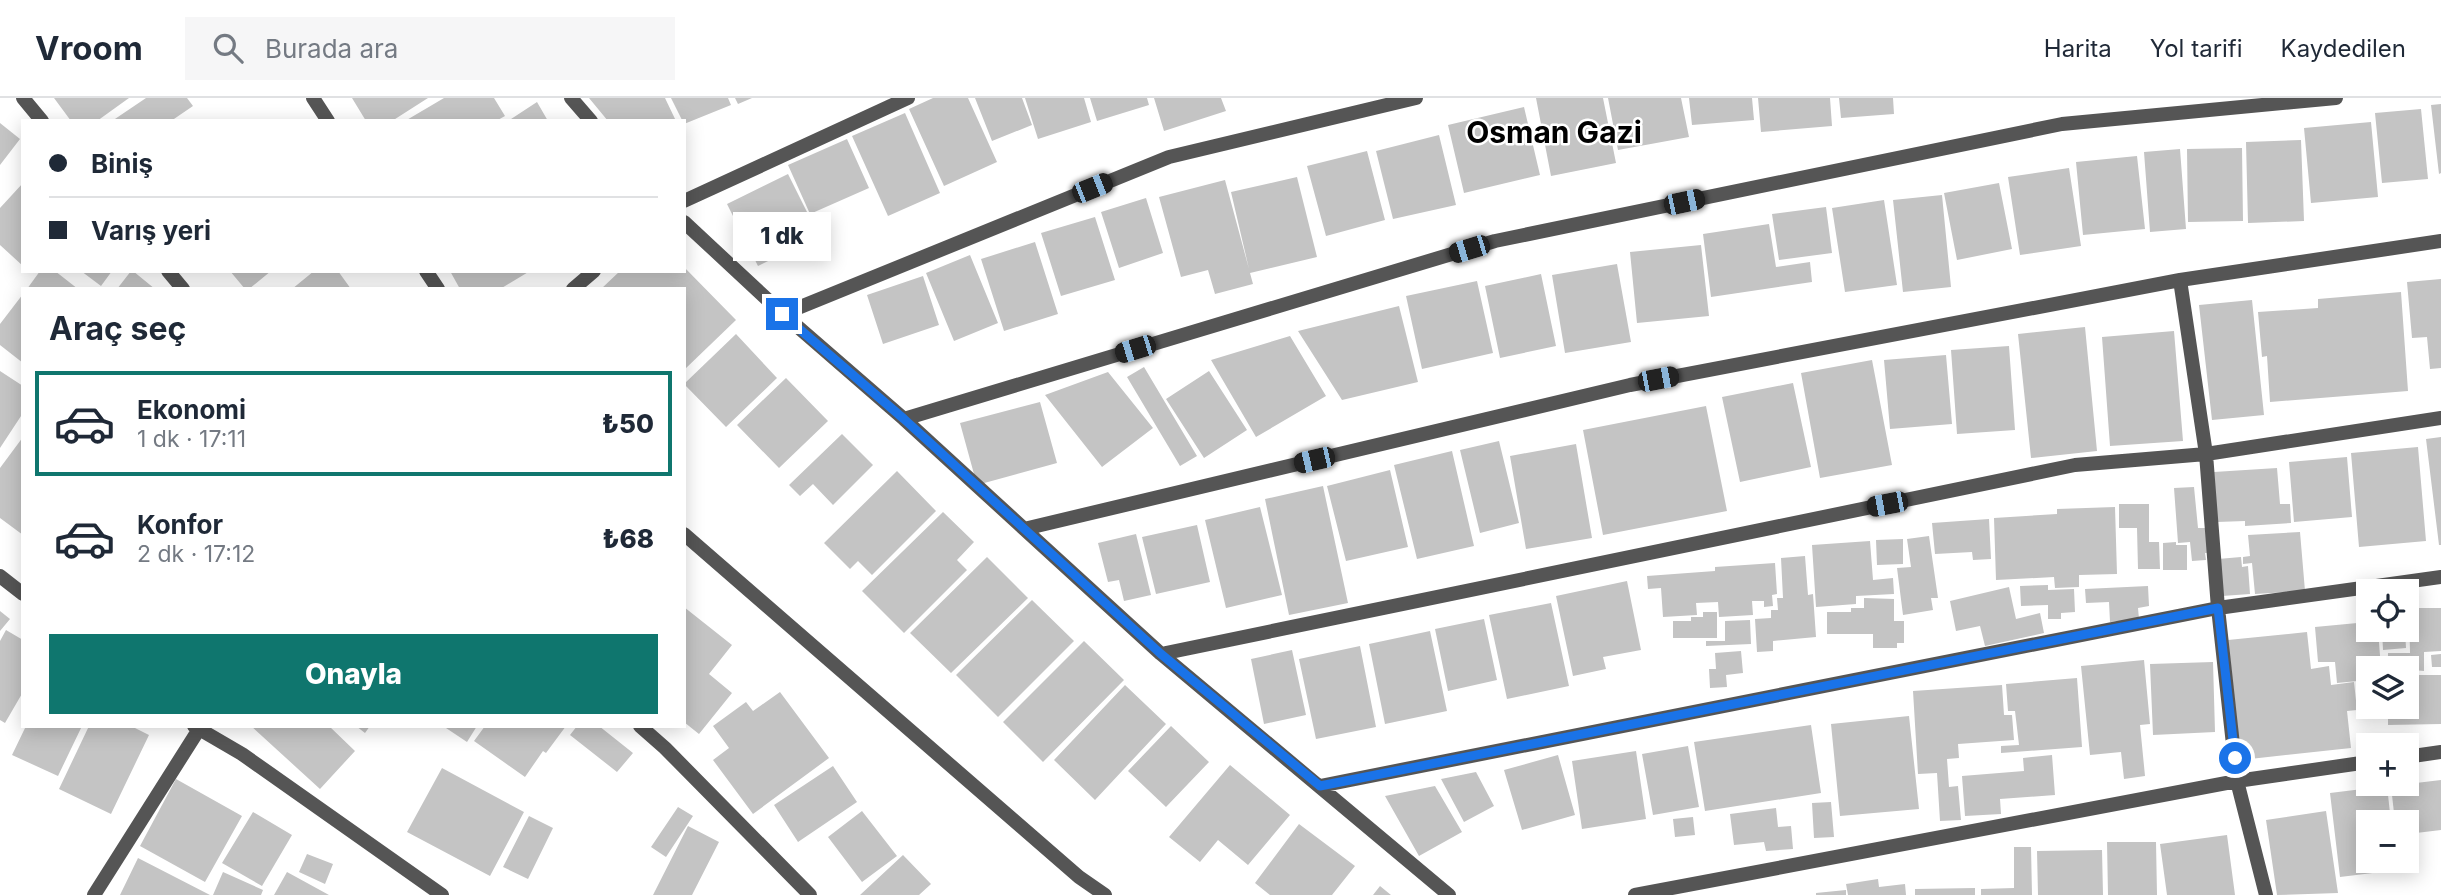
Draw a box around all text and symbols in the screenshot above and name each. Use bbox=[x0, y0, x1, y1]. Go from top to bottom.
search box bbox=[185, 17, 675, 80]
text: Vroom bbox=[35, 28, 143, 68]
icon: search bbox=[209, 29, 247, 67]
text: Burada ara bbox=[265, 33, 398, 64]
text: Harita bbox=[2044, 34, 2112, 63]
text: Yol tarifi bbox=[2150, 34, 2243, 63]
text: Kaydedilen bbox=[2281, 34, 2406, 63]
district label: Osman Gazi bbox=[1466, 114, 1642, 150]
text: Biniş bbox=[91, 148, 153, 179]
car bbox=[1069, 170, 1116, 206]
car bbox=[1662, 187, 1707, 217]
callout: 1 dk bbox=[733, 212, 831, 262]
text: Varış yeri bbox=[91, 215, 211, 246]
text: 1 dk bbox=[760, 222, 804, 250]
car bbox=[1446, 233, 1493, 265]
route end bbox=[766, 298, 798, 330]
text: Araç seç bbox=[49, 309, 186, 348]
car bbox=[1112, 333, 1159, 365]
car bbox=[1636, 365, 1681, 393]
icon: car bbox=[53, 392, 116, 455]
text: Ekonomi bbox=[137, 394, 246, 425]
text: ₺50 bbox=[602, 408, 654, 439]
text: 1 dk · 17:11 bbox=[137, 425, 246, 453]
car bbox=[1292, 445, 1337, 475]
car bbox=[1865, 490, 1910, 518]
icon: car bbox=[53, 507, 116, 570]
text: Konfor bbox=[137, 509, 223, 540]
text: ₺68 bbox=[602, 523, 654, 554]
text: 2 dk · 17:12 bbox=[137, 540, 255, 568]
map controls bbox=[2356, 579, 2419, 873]
button: locate bbox=[2356, 579, 2419, 642]
button: Onayla bbox=[49, 634, 658, 714]
button: layers bbox=[2356, 656, 2419, 719]
button: + bbox=[2356, 733, 2419, 796]
route start bbox=[2219, 742, 2251, 774]
button: − bbox=[2356, 810, 2419, 873]

